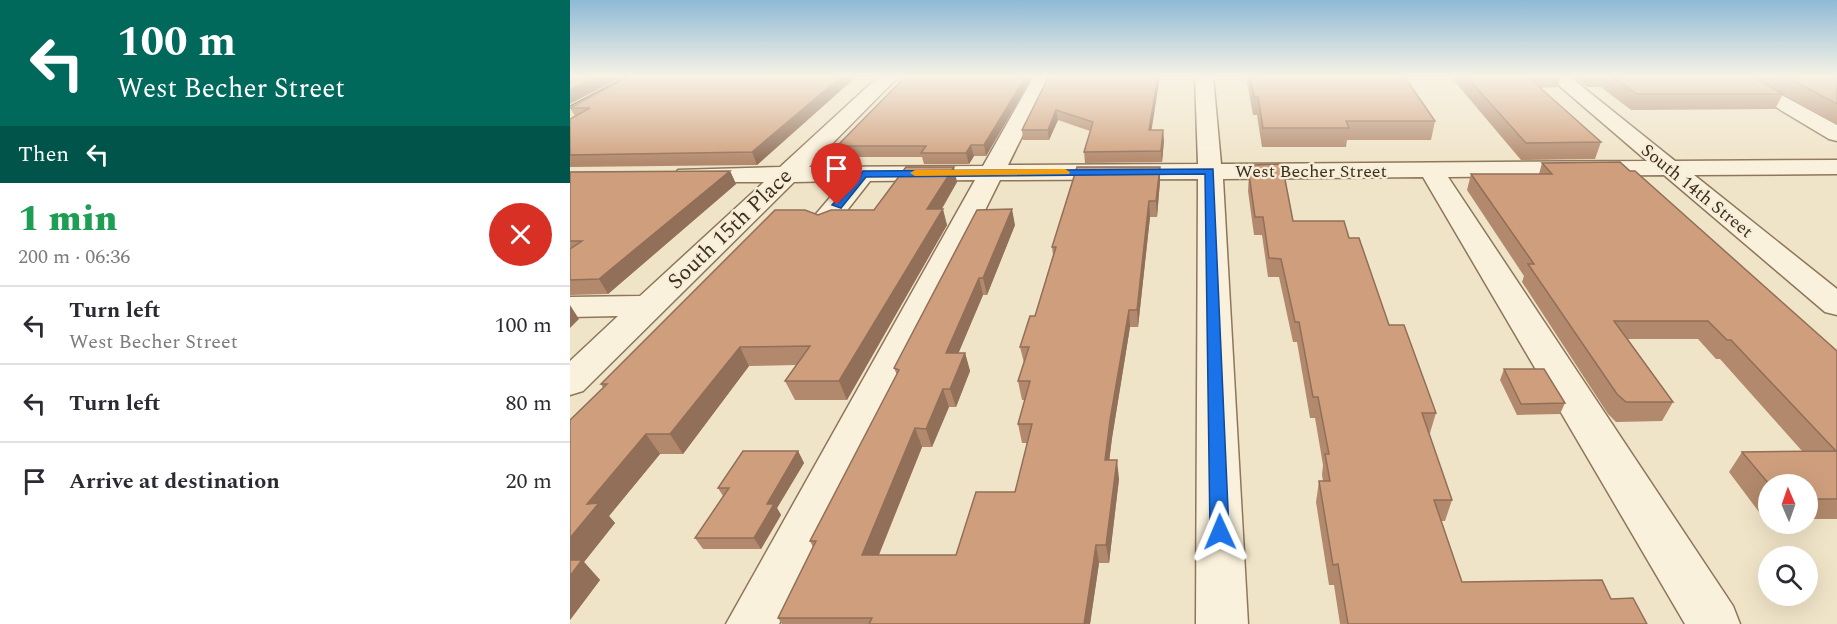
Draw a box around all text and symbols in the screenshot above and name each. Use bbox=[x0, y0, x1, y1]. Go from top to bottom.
text: 100 m bbox=[117, 11, 236, 74]
icon: left bbox=[18, 24, 96, 102]
text: West Becher Street bbox=[117, 68, 345, 110]
street label: South 14th Street bbox=[1635, 137, 1759, 245]
text: Then bbox=[18, 138, 69, 171]
icon: left bbox=[81, 138, 114, 171]
pin bbox=[811, 143, 862, 205]
icon: arrive bbox=[820, 152, 853, 185]
street label: West Becher Street bbox=[1235, 158, 1387, 185]
street label: South 15th Place bbox=[660, 161, 800, 297]
text: 1 min bbox=[18, 192, 118, 247]
button: close bbox=[489, 203, 552, 266]
text: 200 m · 06:36 bbox=[18, 242, 130, 272]
text: Turn left bbox=[69, 294, 161, 327]
icon: left bbox=[18, 309, 51, 342]
text: 100 m bbox=[495, 309, 552, 342]
text: West Becher Street bbox=[69, 327, 238, 357]
icon: left bbox=[18, 387, 51, 420]
text: Turn left bbox=[69, 387, 161, 420]
text: 80 m bbox=[506, 387, 552, 420]
icon: arrive bbox=[18, 465, 51, 498]
text: Arrive at destination bbox=[69, 465, 280, 498]
text: 20 m bbox=[506, 465, 552, 498]
north arrow bbox=[1758, 474, 1818, 534]
map controls bbox=[1758, 474, 1818, 606]
position arrow bbox=[1188, 500, 1252, 564]
button: search bbox=[1758, 546, 1818, 606]

